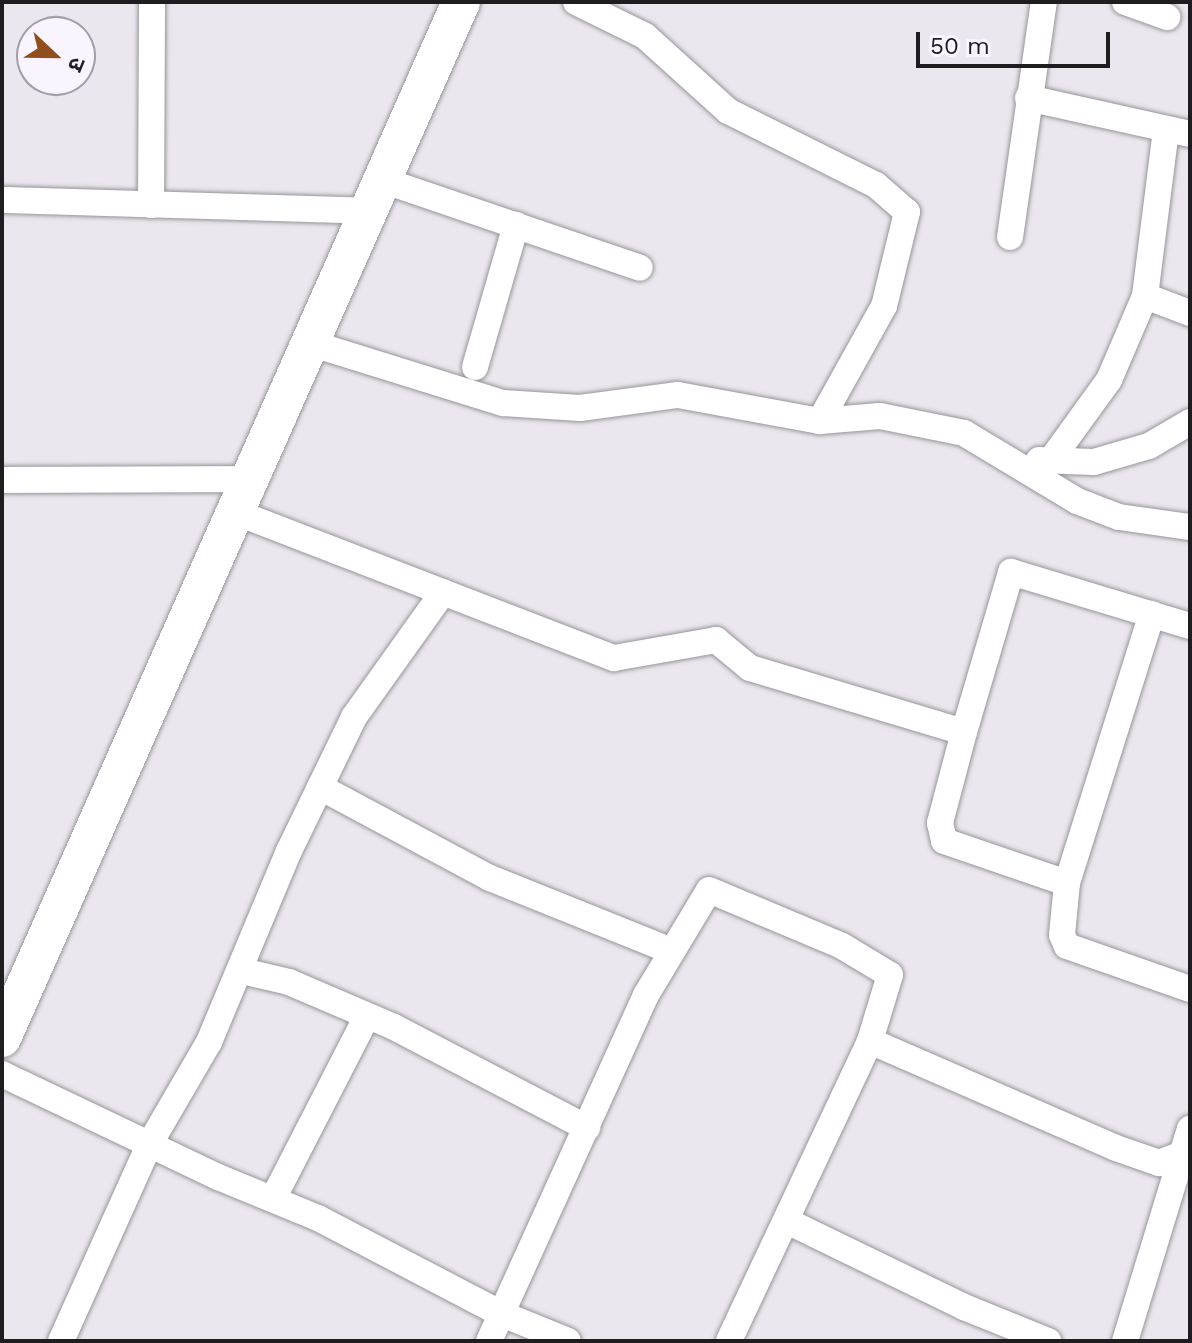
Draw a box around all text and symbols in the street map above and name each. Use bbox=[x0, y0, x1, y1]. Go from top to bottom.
north arrow bbox=[16, 16, 96, 96]
scale bar bbox=[920, 16, 1114, 66]
text: 50 m bbox=[930, 32, 990, 60]
text: उ bbox=[63, 54, 91, 75]

